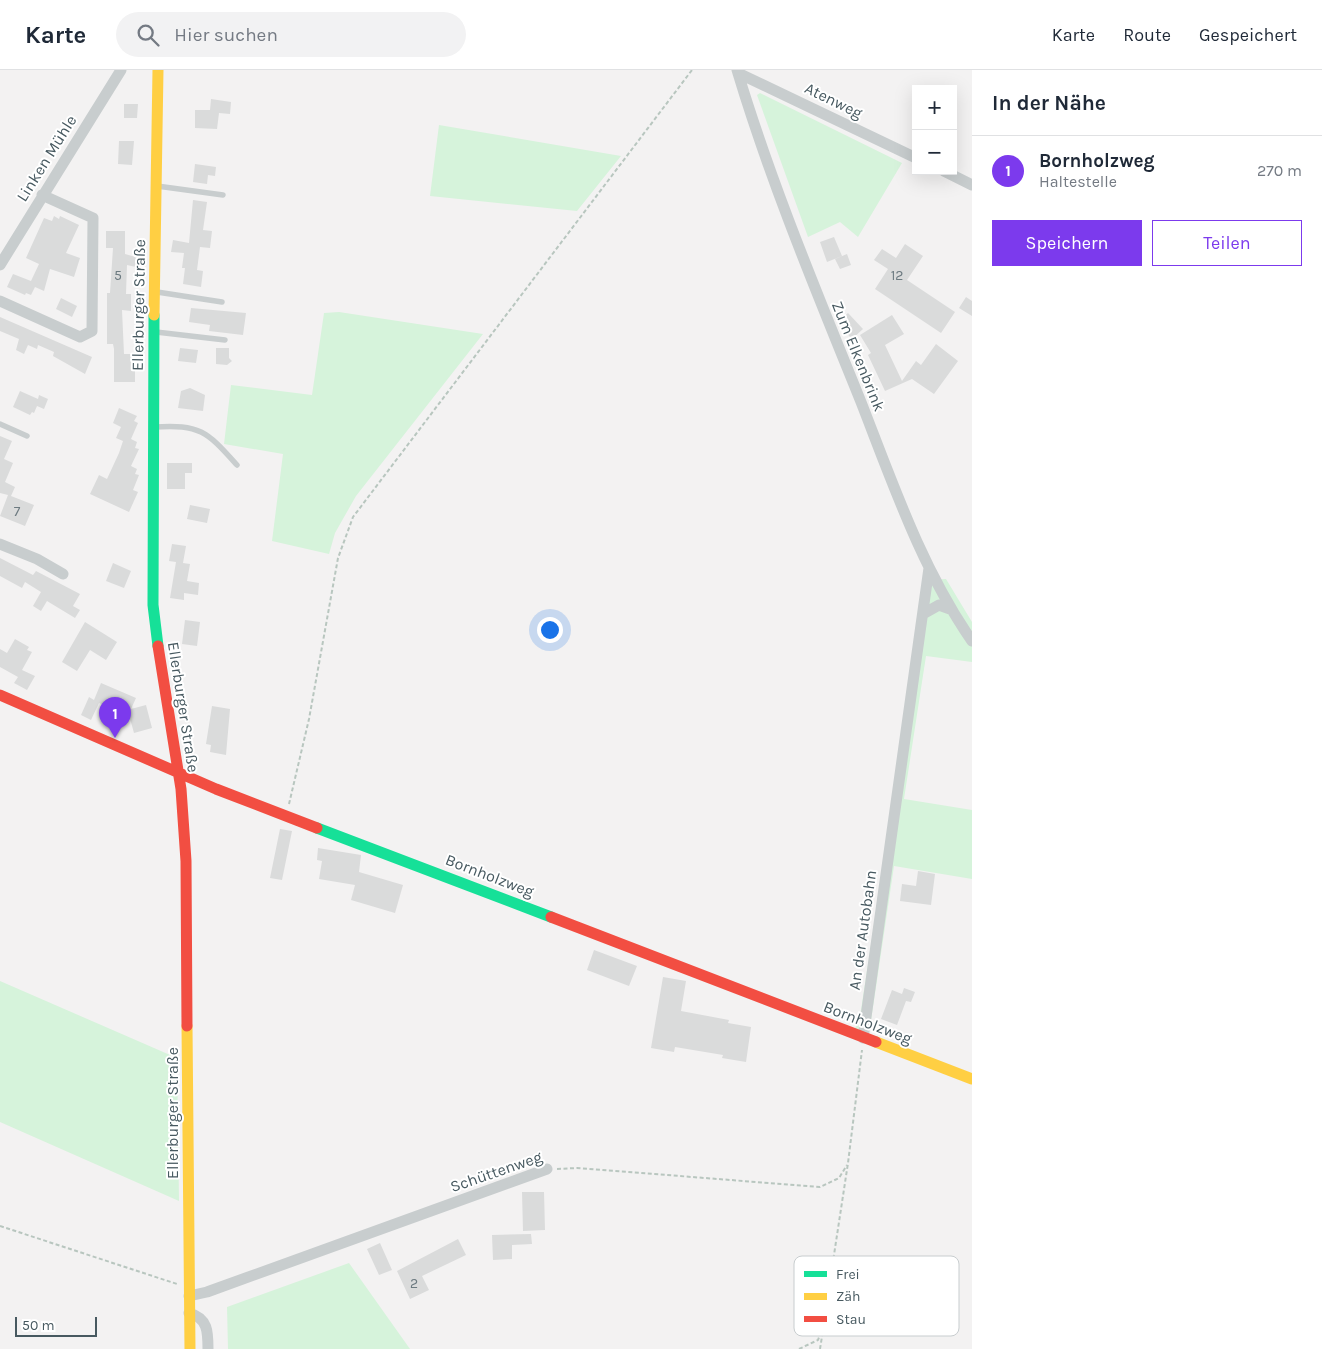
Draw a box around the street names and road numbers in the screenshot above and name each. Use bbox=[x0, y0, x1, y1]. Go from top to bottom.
street label: Atenweg bbox=[802, 78, 866, 123]
street label: Linken Mühle bbox=[12, 112, 80, 205]
street label: Ellerburger Straße bbox=[128, 239, 149, 371]
street label: Zum Elkenbrink bbox=[828, 298, 889, 414]
street label: Ellerburger Straße bbox=[164, 641, 203, 774]
street label: Bornholzweg bbox=[443, 850, 537, 901]
street label: An der Autobahn bbox=[845, 869, 880, 991]
street label: Bornholzweg bbox=[821, 997, 915, 1048]
street label: Ellerburger Straße bbox=[163, 1047, 182, 1179]
street label: Schüttenweg bbox=[448, 1147, 545, 1196]

